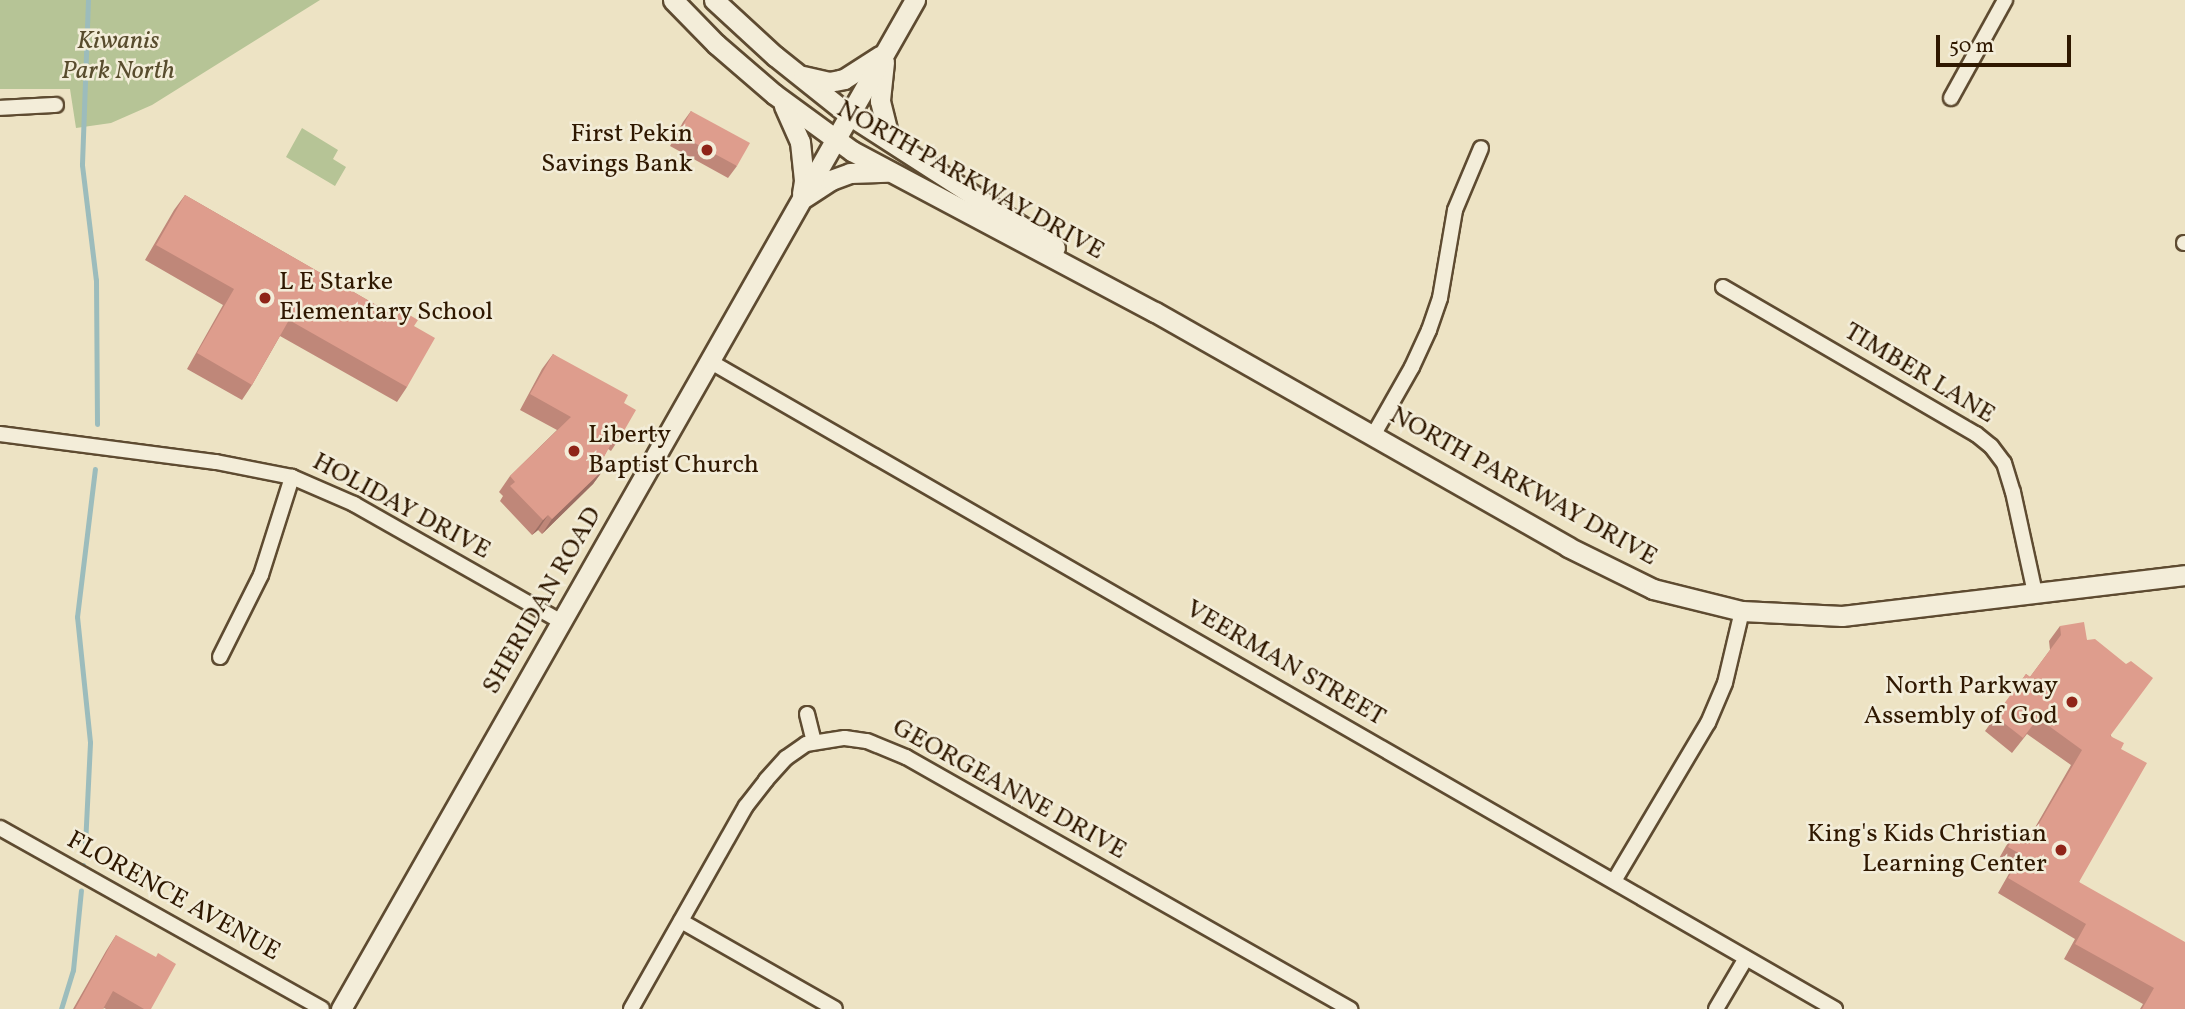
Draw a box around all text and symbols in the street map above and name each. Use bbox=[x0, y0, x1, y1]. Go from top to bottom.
scale bar bbox=[1940, 21, 2075, 65]
park label: Kiwanis Park North bbox=[61, 26, 175, 88]
text: 50 m bbox=[1949, 32, 1994, 61]
street label: NORTH PARKWAY DRIVE bbox=[830, 94, 1110, 268]
place label: First Pekin Savings Bank bbox=[541, 119, 693, 180]
marker: First Pekin Savings Bank bbox=[699, 142, 715, 158]
place label: L E Starke Elementary School bbox=[279, 267, 494, 328]
marker: L E Starke Elementary School bbox=[257, 290, 273, 306]
street label: TIMBER LANE bbox=[1838, 317, 2000, 431]
street label: NORTH PARKWAY DRIVE bbox=[1383, 400, 1663, 574]
place label: Liberty Baptist Church bbox=[588, 420, 759, 481]
marker: Liberty Baptist Church bbox=[566, 443, 582, 459]
street label: HOLIDAY DRIVE bbox=[306, 447, 496, 567]
street label: SHERIDAN ROAD bbox=[477, 502, 609, 700]
street label: VEERMAN STREET bbox=[1180, 594, 1390, 734]
place label: North Parkway Assembly of God bbox=[1866, 671, 2058, 732]
marker: North Parkway Assembly of God bbox=[2064, 694, 2080, 710]
street label: GEORGEANNE DRIVE bbox=[886, 713, 1132, 867]
place label: King's Kids Christian Learning Center bbox=[1807, 819, 2047, 880]
street label: FLORENCE AVENUE bbox=[61, 825, 285, 969]
marker: King's Kids Christian Learning Center bbox=[2053, 842, 2069, 858]

